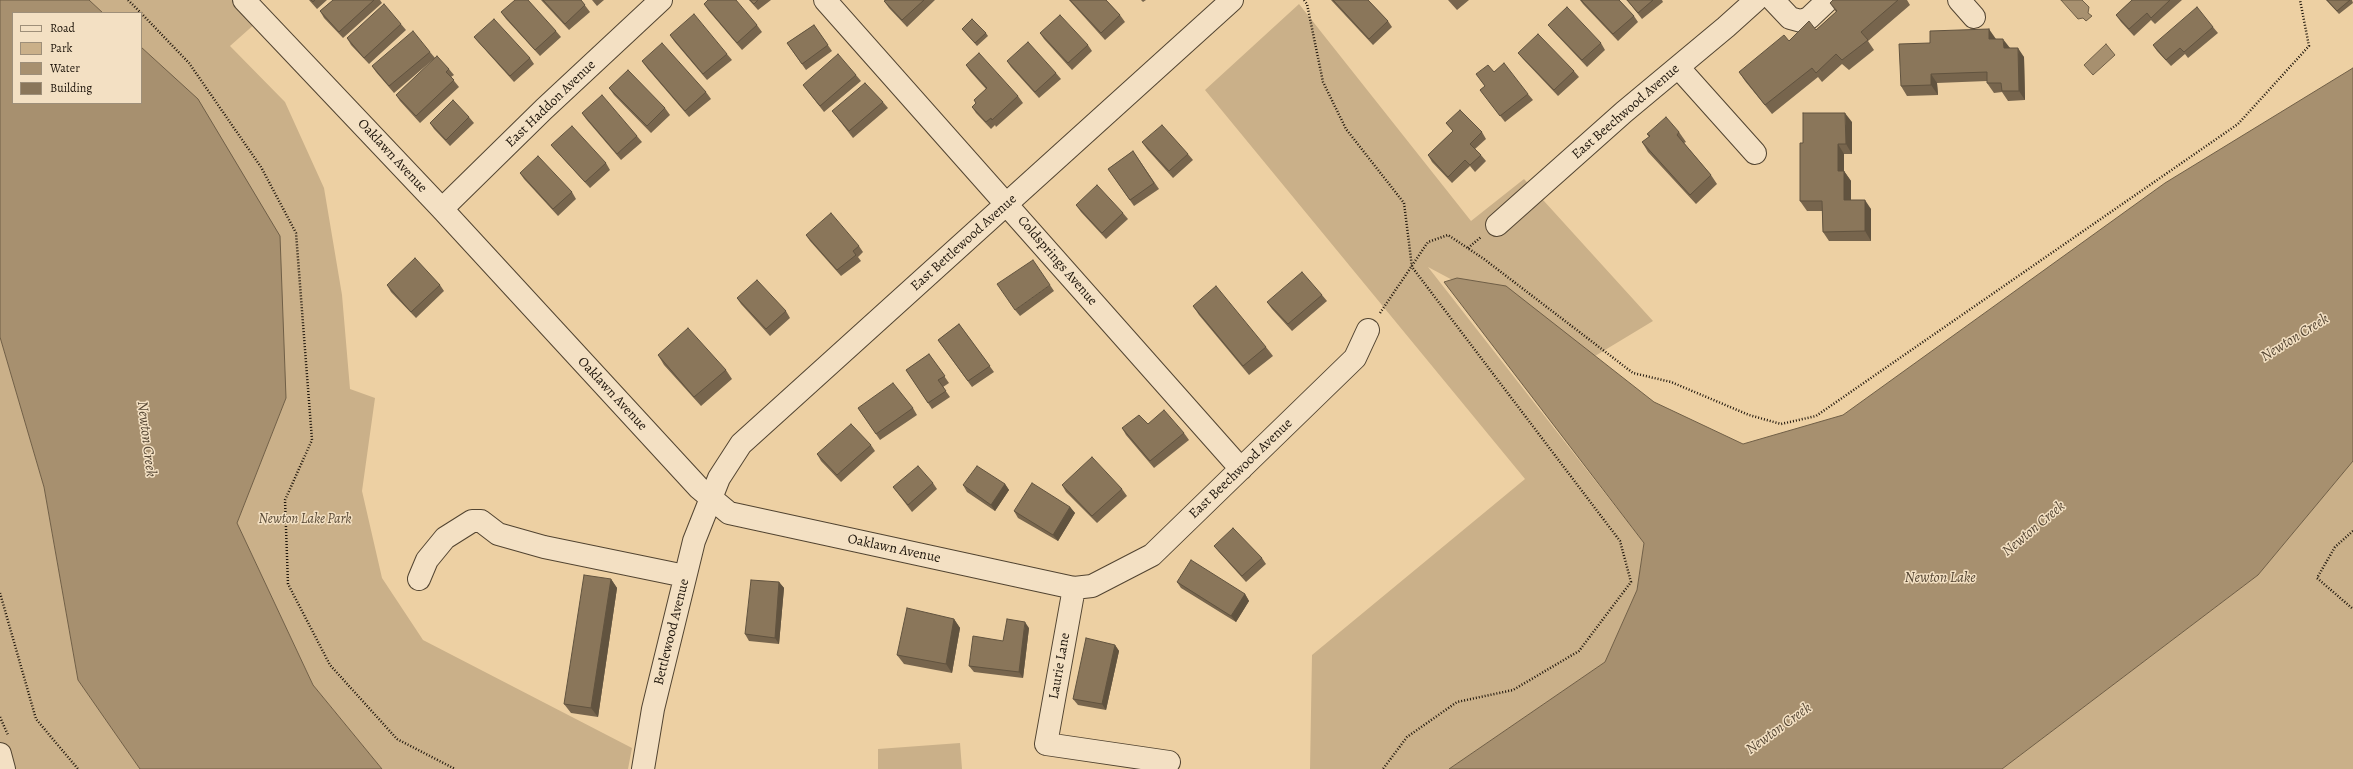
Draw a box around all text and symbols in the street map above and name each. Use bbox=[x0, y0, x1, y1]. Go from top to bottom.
legend bbox=[12, 12, 142, 104]
text: Road bbox=[50, 20, 75, 36]
text: Park bbox=[50, 40, 73, 56]
street label: East Haddon Avenue bbox=[503, 57, 599, 151]
text: Water bbox=[50, 60, 80, 76]
street label: East Beechwood Avenue bbox=[1569, 61, 1683, 163]
text: Building bbox=[50, 80, 92, 96]
street label: Oaklawn Avenue bbox=[354, 116, 430, 196]
street label: East Bettlewood Avenue bbox=[908, 191, 1020, 295]
street label: Coldsprings Avenue bbox=[1013, 213, 1101, 309]
water label: Newton Creek bbox=[2258, 310, 2332, 366]
street label: Oaklawn Avenue bbox=[574, 354, 650, 434]
water label: Newton Creek bbox=[132, 400, 160, 478]
street label: East Beechwood Avenue bbox=[1186, 415, 1296, 523]
water label: Newton Creek bbox=[1999, 498, 2069, 560]
park label: Newton Lake Park bbox=[258, 512, 352, 528]
street label: Oaklawn Avenue bbox=[846, 531, 942, 567]
water label: Newton Lake bbox=[1904, 569, 1976, 587]
street label: Bettlewood Avenue bbox=[651, 577, 693, 687]
street label: Laurie Lane bbox=[1046, 631, 1074, 701]
water label: Newton Creek bbox=[1743, 699, 1815, 759]

